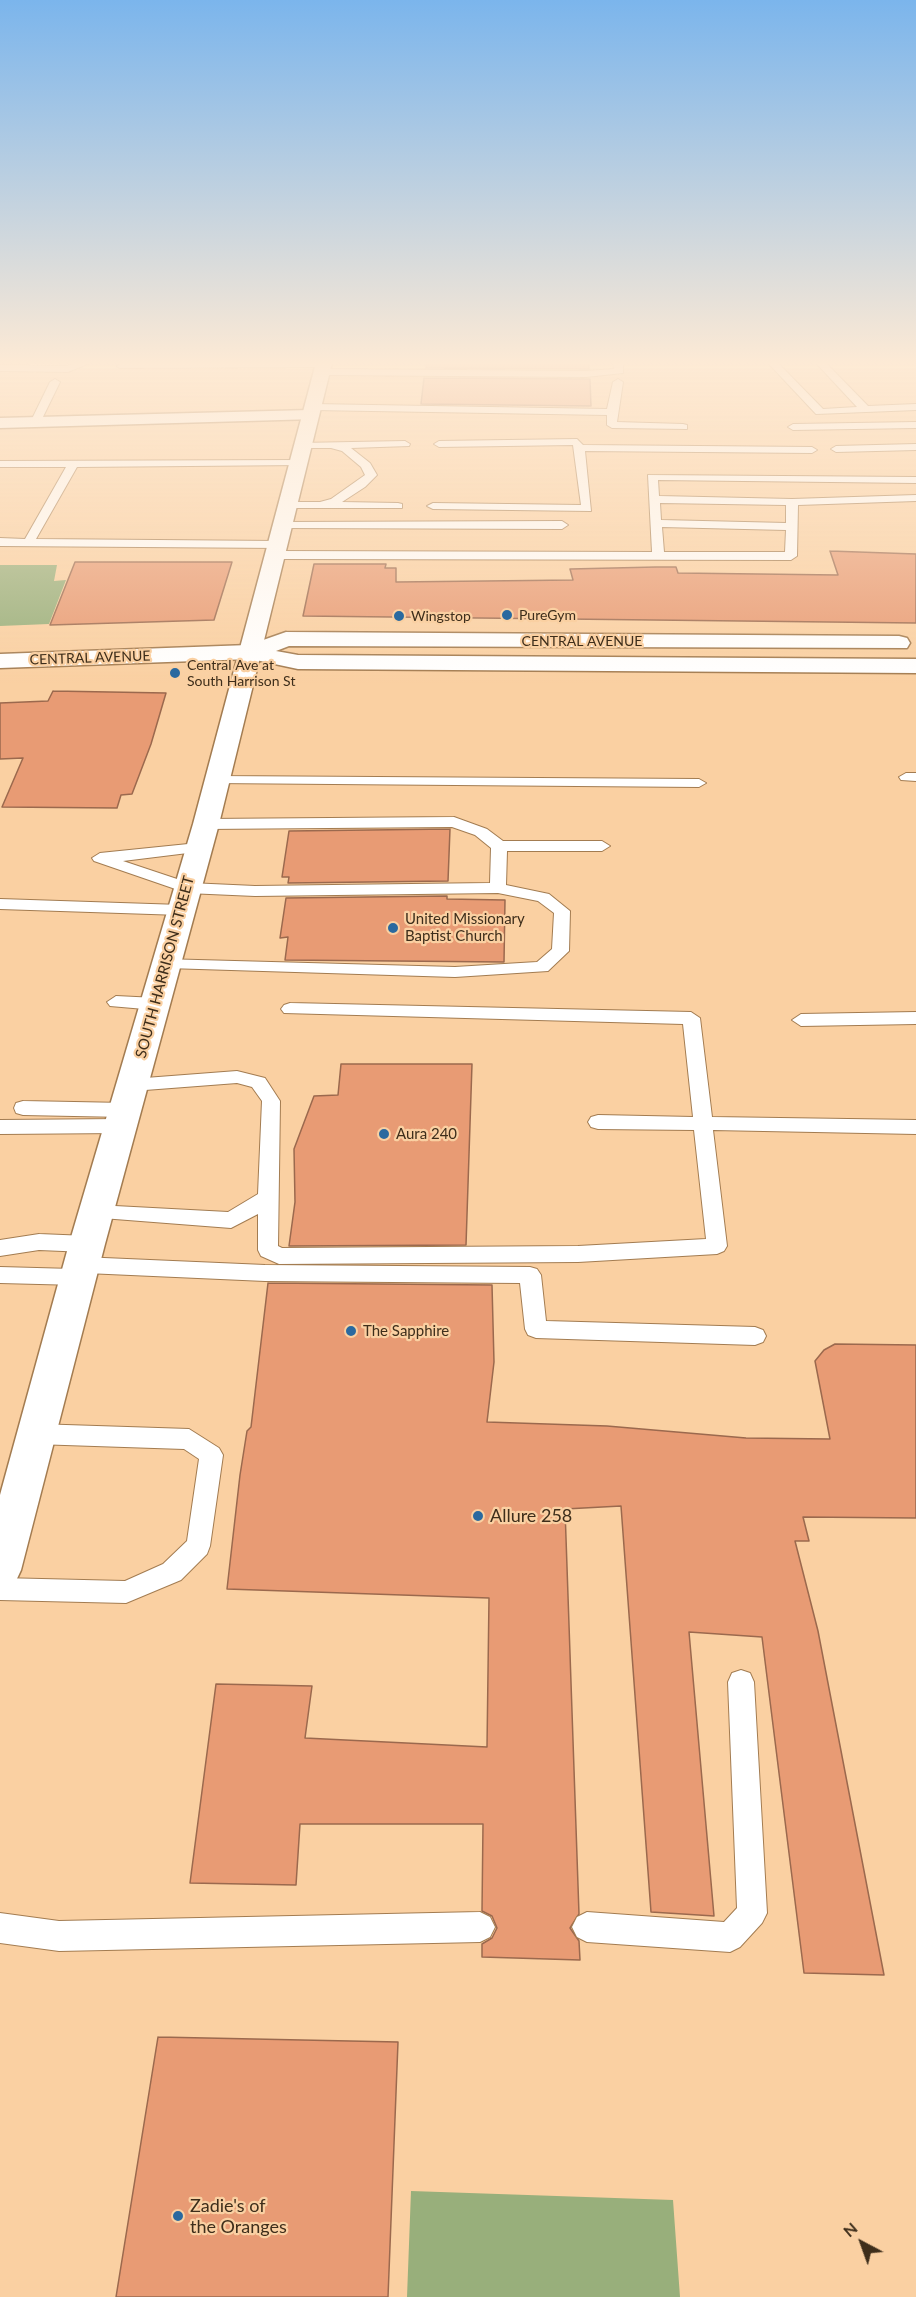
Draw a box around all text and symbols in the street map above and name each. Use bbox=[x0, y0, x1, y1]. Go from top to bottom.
place label: PureGym bbox=[519, 607, 576, 623]
place label: Wingstop bbox=[411, 608, 471, 624]
marker: PureGym bbox=[500, 608, 514, 622]
marker: Wingstop bbox=[392, 609, 406, 623]
street label: CENTRAL AVENUE bbox=[522, 633, 642, 649]
street label: CENTRAL AVENUE bbox=[29, 647, 151, 669]
place label: Central Ave at South Harrison St bbox=[187, 657, 295, 690]
marker: Central Ave at South Harrison St bbox=[168, 666, 182, 680]
street label: SOUTH HARRISON STREET bbox=[132, 874, 198, 1060]
place label: United Missionary Baptist Church bbox=[405, 910, 525, 945]
marker: United Missionary Baptist Church bbox=[386, 921, 400, 935]
place label: Aura 240 bbox=[396, 1125, 457, 1143]
marker: Aura 240 bbox=[377, 1127, 391, 1141]
place label: The Sapphire bbox=[363, 1322, 449, 1340]
marker: The Sapphire bbox=[344, 1324, 358, 1338]
place label: Allure 258 bbox=[490, 1505, 572, 1527]
marker: Allure 258 bbox=[471, 1509, 485, 1523]
place label: Zadie's of the Oranges bbox=[190, 2195, 287, 2238]
marker: Zadie's of the Oranges bbox=[171, 2209, 185, 2223]
north arrow bbox=[832, 2213, 892, 2273]
text: N bbox=[839, 2218, 861, 2240]

